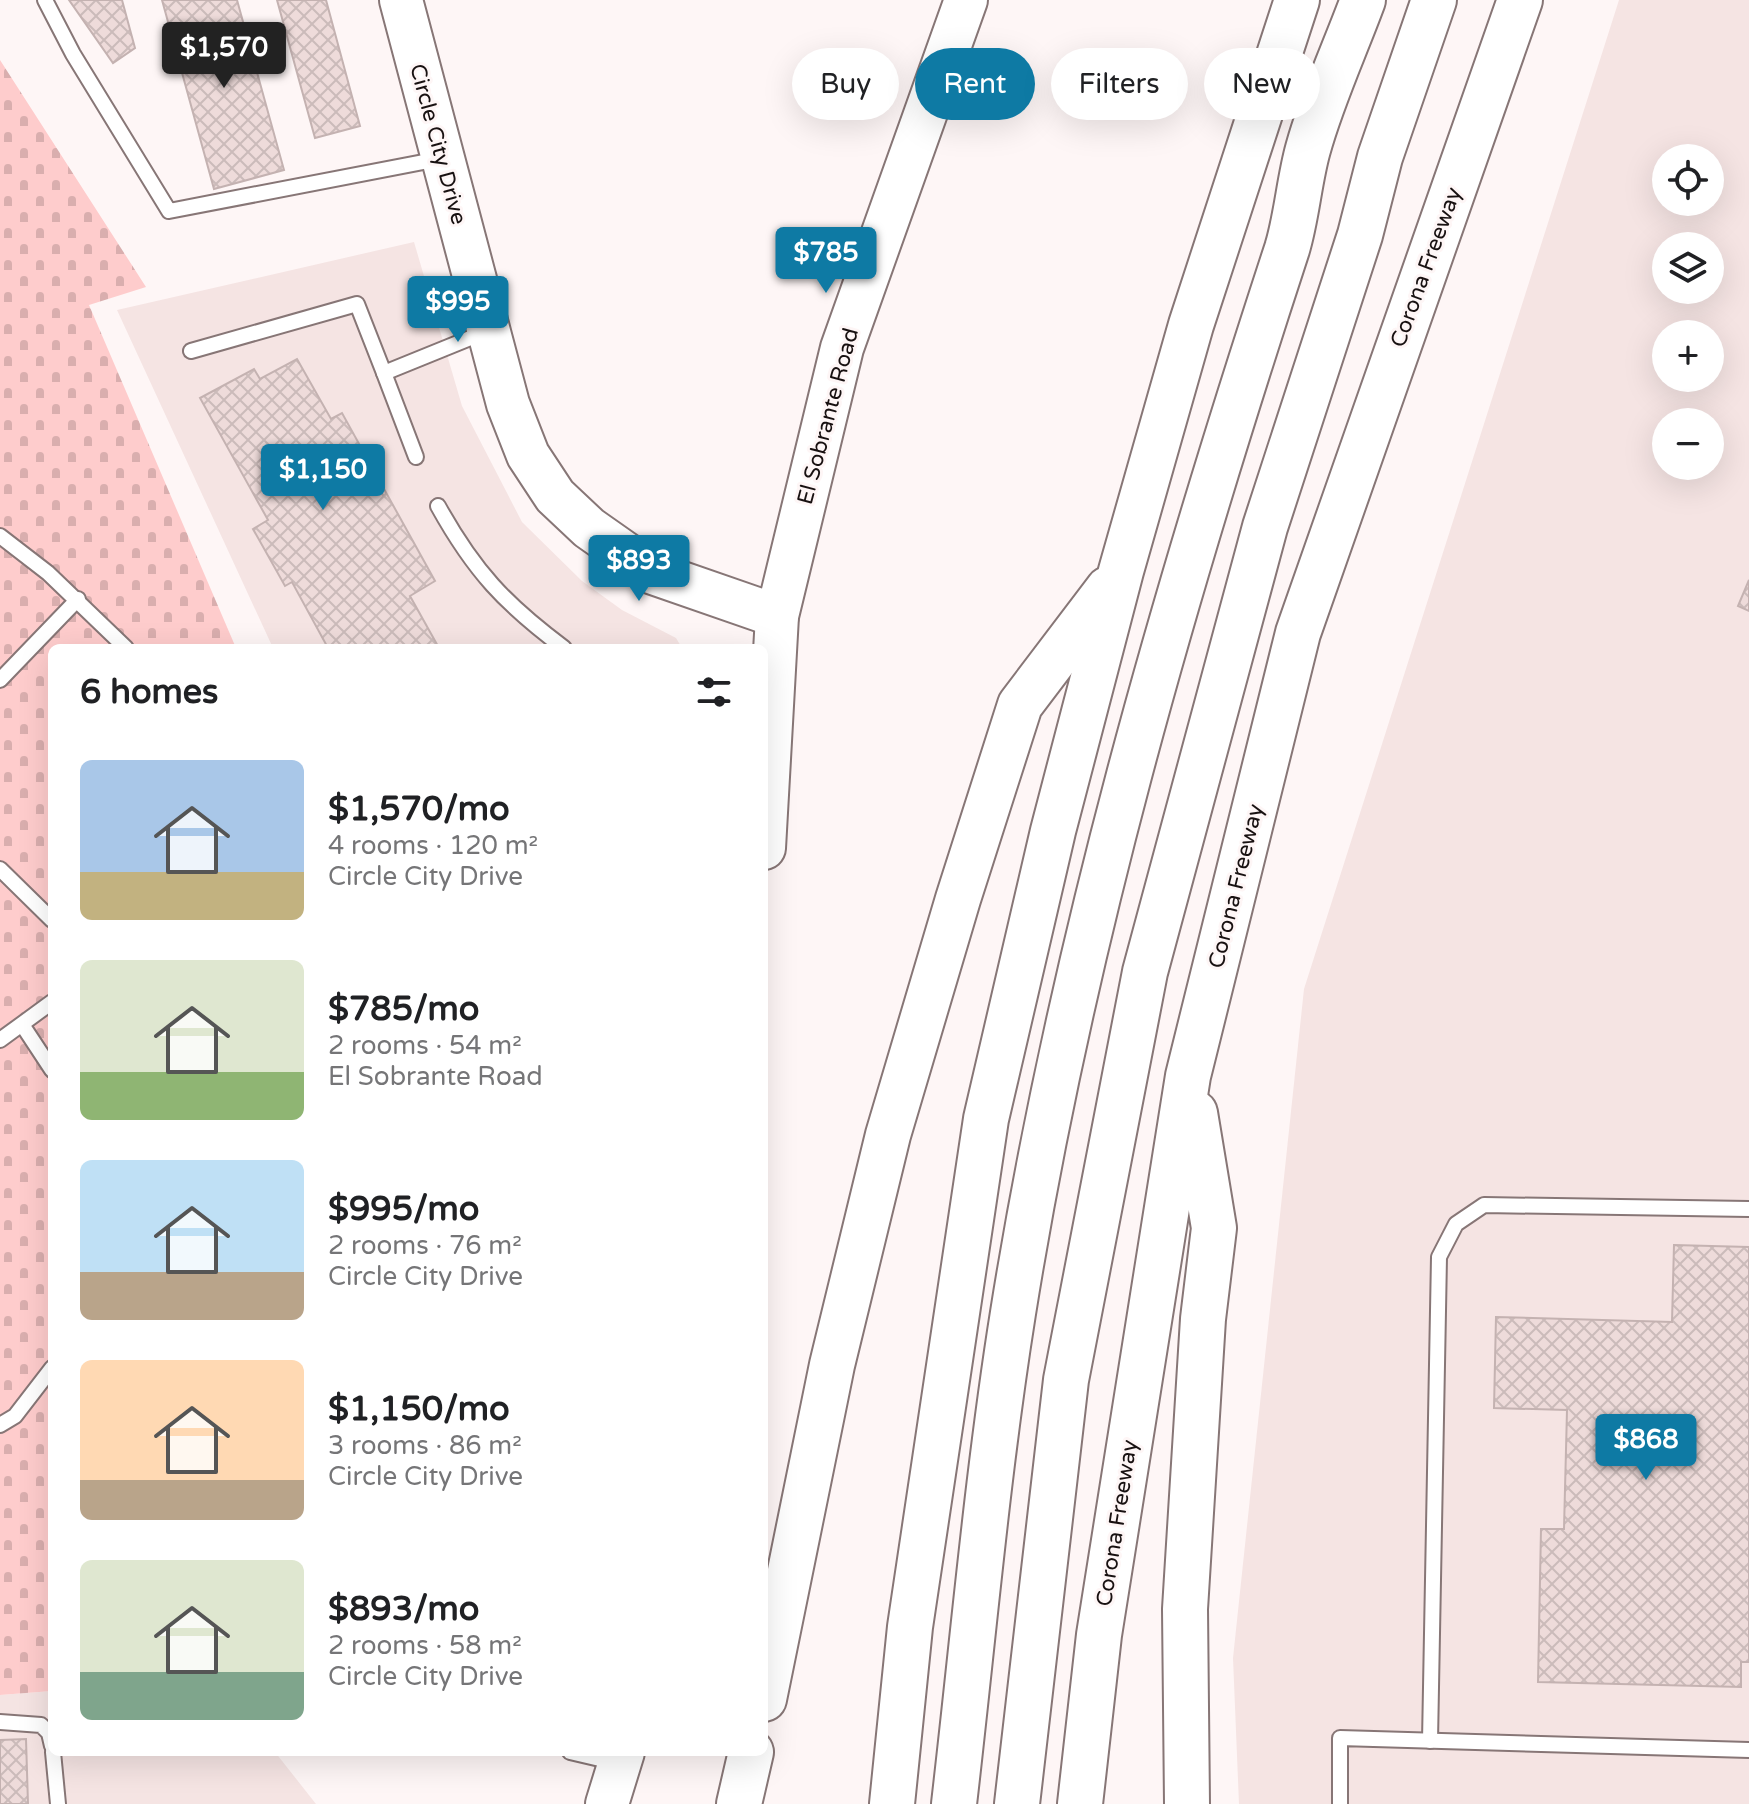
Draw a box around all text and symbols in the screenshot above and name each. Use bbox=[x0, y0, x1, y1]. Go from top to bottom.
pin: $1,570 bbox=[159, 22, 289, 90]
text: $1,570 bbox=[180, 32, 268, 63]
chip: Buy bbox=[792, 48, 899, 120]
chip: Rent bbox=[915, 48, 1035, 120]
chip: Filters bbox=[1051, 48, 1188, 120]
chip: New bbox=[1204, 48, 1320, 120]
street label: Circle City Drive bbox=[404, 61, 472, 227]
map controls bbox=[1652, 144, 1724, 480]
button: locate bbox=[1652, 144, 1724, 216]
street label: Corona Freeway bbox=[1385, 184, 1467, 351]
pin: $785 bbox=[779, 227, 873, 295]
button: layers bbox=[1652, 232, 1724, 304]
text: $785 bbox=[793, 237, 859, 268]
pin: $995 bbox=[411, 276, 505, 344]
text: $995 bbox=[425, 286, 491, 317]
button: + bbox=[1652, 320, 1724, 392]
street label: El Sobrante Road bbox=[792, 325, 864, 507]
button: − bbox=[1652, 408, 1724, 480]
pin: $1,150 bbox=[258, 444, 388, 512]
text: $1,150 bbox=[279, 454, 367, 485]
pin: $893 bbox=[592, 535, 686, 603]
text: $893 bbox=[606, 545, 672, 576]
icon: filters bbox=[692, 670, 736, 714]
text: 6 homes bbox=[80, 672, 218, 713]
text: $1,570/mo bbox=[328, 789, 510, 830]
icon: home bbox=[144, 792, 240, 888]
street label: Corona Freeway bbox=[1203, 801, 1269, 971]
text: 4 rooms · 120 m² bbox=[328, 830, 538, 861]
text: Circle City Drive bbox=[328, 861, 523, 892]
text: $785/mo bbox=[328, 989, 479, 1030]
icon: home bbox=[144, 992, 240, 1088]
text: 2 rooms · 54 m² bbox=[328, 1030, 522, 1061]
text: El Sobrante Road bbox=[328, 1061, 543, 1092]
text: $995/mo bbox=[328, 1189, 479, 1230]
icon: home bbox=[144, 1192, 240, 1288]
text: 2 rooms · 76 m² bbox=[328, 1230, 522, 1261]
text: Circle City Drive bbox=[328, 1261, 523, 1292]
text: $1,150/mo bbox=[328, 1389, 510, 1430]
icon: home bbox=[144, 1392, 240, 1488]
pin: $868 bbox=[1599, 1414, 1693, 1482]
text: $868 bbox=[1613, 1424, 1679, 1455]
text: 3 rooms · 86 m² bbox=[328, 1430, 522, 1461]
street label: Corona Freeway bbox=[1091, 1438, 1143, 1608]
text: Circle City Drive bbox=[328, 1461, 523, 1492]
text: $893/mo bbox=[328, 1589, 479, 1630]
icon: home bbox=[144, 1592, 240, 1688]
text: 2 rooms · 58 m² bbox=[328, 1630, 522, 1661]
text: Circle City Drive bbox=[328, 1661, 523, 1692]

